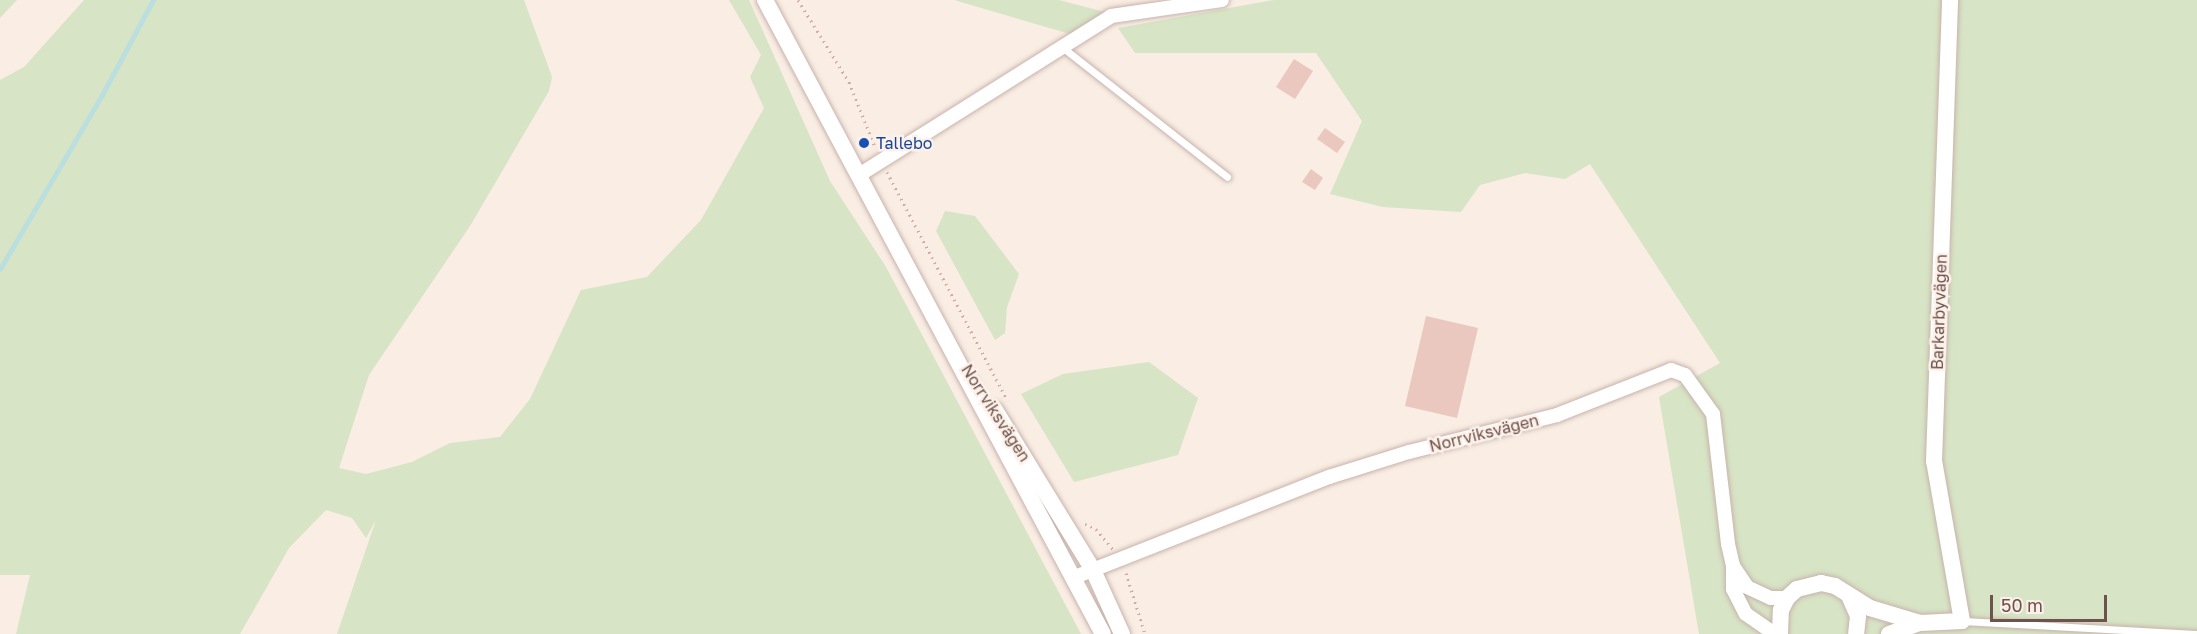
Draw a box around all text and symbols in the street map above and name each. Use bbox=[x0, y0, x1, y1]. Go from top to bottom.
place label: Tallebo bbox=[876, 133, 932, 153]
marker: Tallebo bbox=[857, 136, 871, 150]
street label: Barkarbyvägen bbox=[1927, 254, 1951, 370]
street label: Norrviksvägen bbox=[957, 361, 1035, 465]
street label: Norrviksvägen bbox=[1427, 410, 1541, 456]
scale bar bbox=[1993, 583, 2110, 621]
text: 50 m bbox=[2001, 594, 2043, 616]

